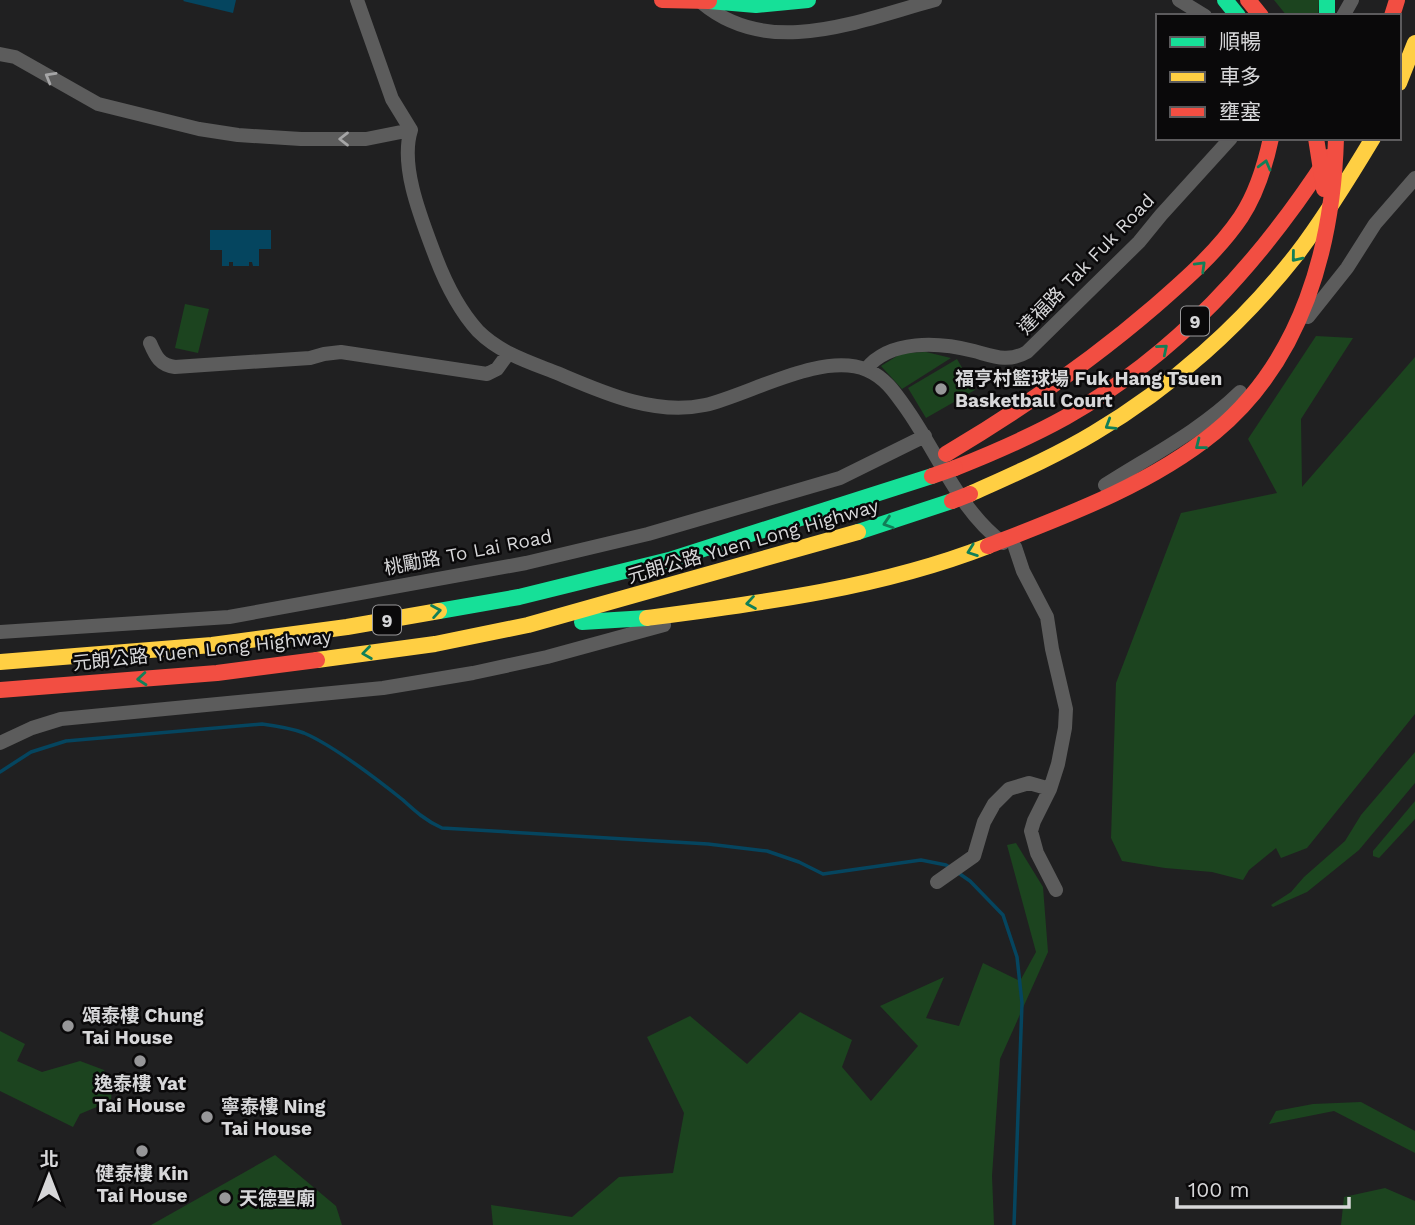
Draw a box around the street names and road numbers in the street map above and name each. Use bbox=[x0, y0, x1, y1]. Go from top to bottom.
street label: 達福路 Tak Fuk Road bbox=[1013, 189, 1159, 339]
road number: 9 bbox=[1181, 306, 1209, 335]
street label: 元朗公路 Yuen Long Highway bbox=[625, 494, 882, 588]
street label: 桃勵路 To Lai Road bbox=[382, 524, 554, 580]
road number: 9 bbox=[373, 606, 401, 634]
street label: 元朗公路 Yuen Long Highway bbox=[71, 625, 333, 675]

